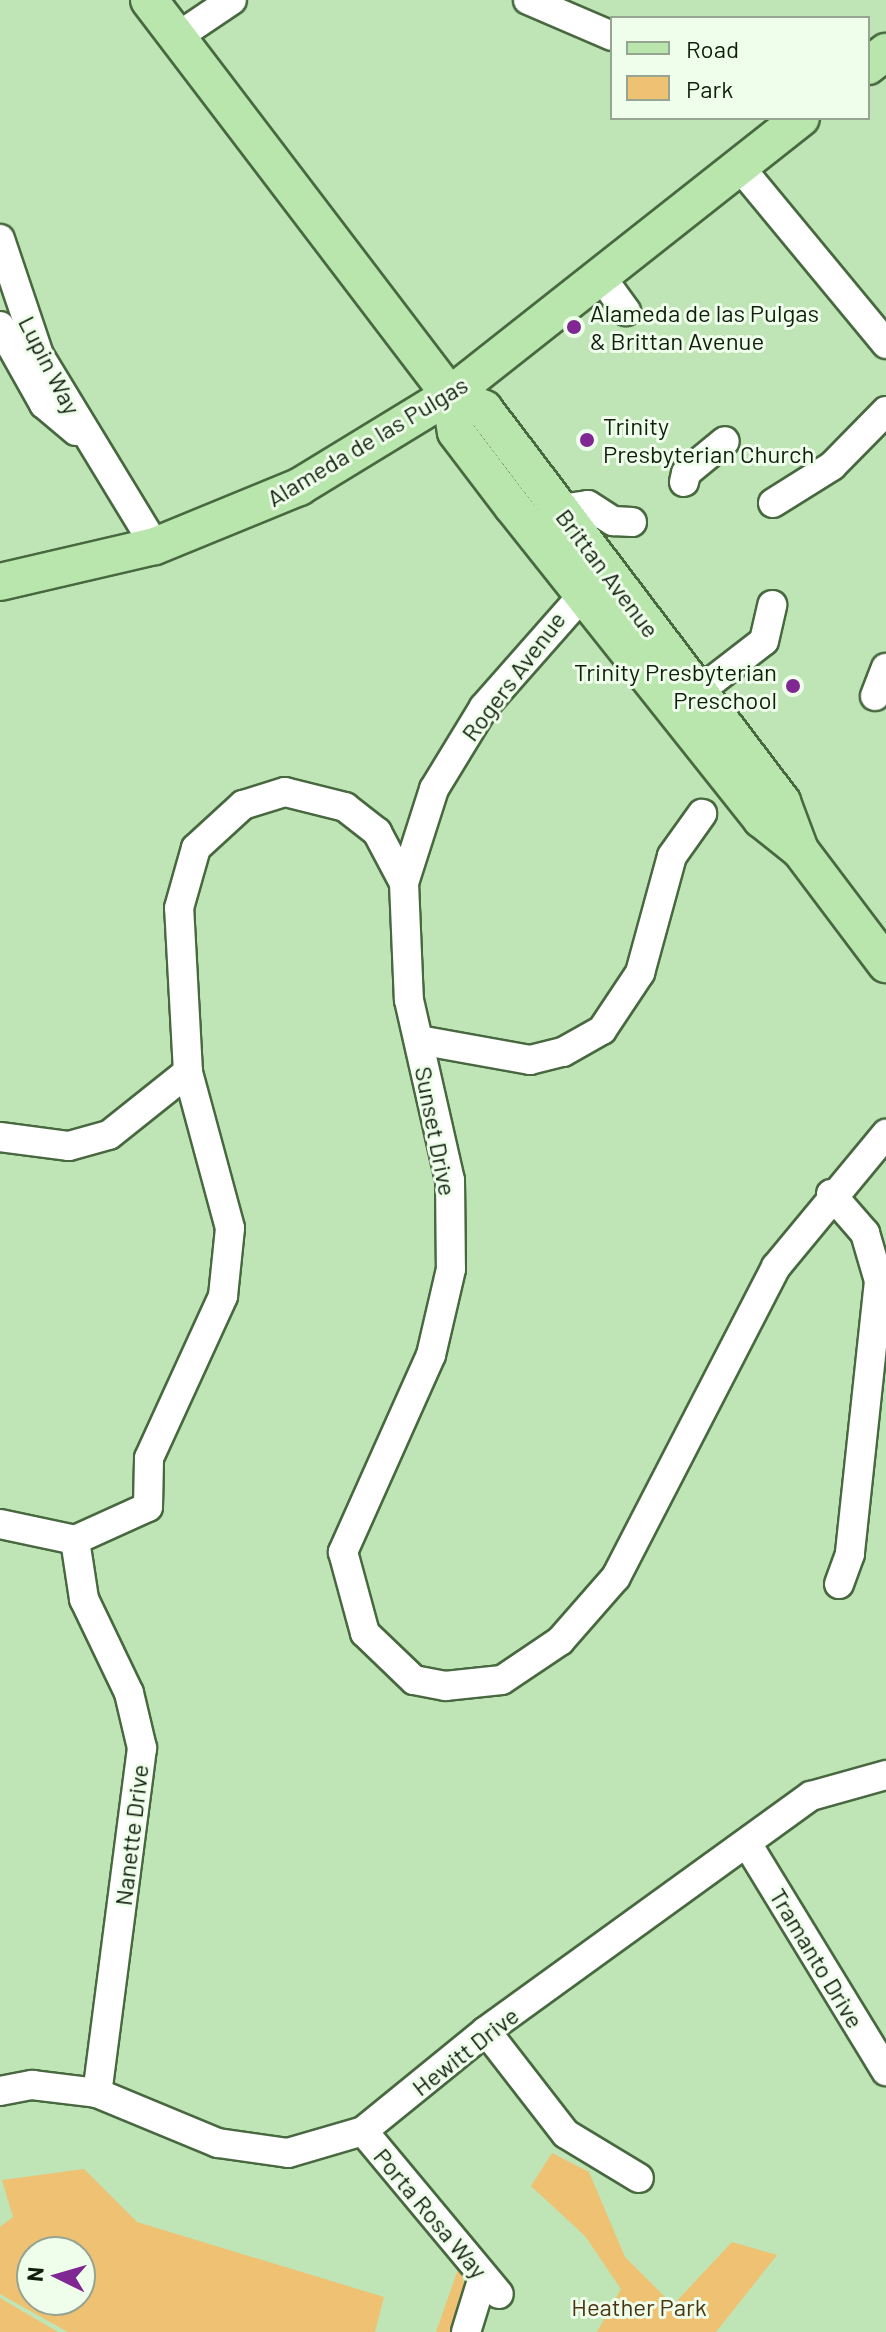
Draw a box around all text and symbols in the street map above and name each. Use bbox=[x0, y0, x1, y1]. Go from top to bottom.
legend bbox=[610, 16, 870, 120]
text: Road bbox=[686, 34, 739, 63]
text: Park bbox=[686, 74, 733, 103]
place label: Alameda de las Pulgas & Brittan Avenue bbox=[590, 299, 819, 355]
street label: Lupin Way bbox=[13, 311, 87, 419]
marker: Alameda de las Pulgas & Brittan Avenue bbox=[565, 318, 583, 336]
street label: Alameda de las Pulgas bbox=[261, 370, 473, 512]
place label: Trinity Presbyterian Church bbox=[603, 412, 814, 468]
marker: Trinity Presbyterian Church bbox=[578, 431, 596, 449]
street label: Brittan Avenue bbox=[550, 503, 666, 643]
street label: Rogers Avenue bbox=[455, 606, 571, 746]
place label: Trinity Presbyterian Preschool bbox=[574, 658, 777, 714]
marker: Trinity Presbyterian Preschool bbox=[784, 677, 802, 695]
street label: Sunset Drive bbox=[409, 1064, 463, 1198]
street label: Nanette Drive bbox=[108, 1763, 154, 1907]
street label: Tramanto Drive bbox=[764, 1883, 870, 2033]
street label: Hewitt Drive bbox=[406, 2000, 524, 2102]
street label: Porta Rosa Way bbox=[368, 2142, 494, 2284]
north arrow bbox=[16, 2236, 96, 2316]
text: N bbox=[20, 2266, 48, 2283]
park label: Heather Park bbox=[571, 2293, 707, 2321]

